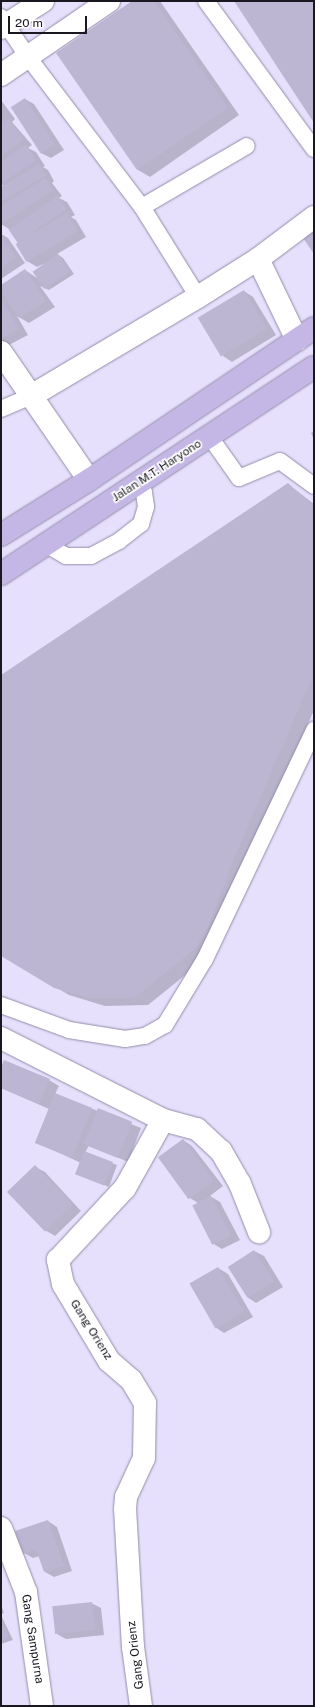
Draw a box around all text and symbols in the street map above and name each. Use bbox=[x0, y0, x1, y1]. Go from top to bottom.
scale bar bbox=[10, 8, 89, 34]
text: 20 m bbox=[15, 16, 43, 30]
street label: Jalan M.T. Haryono bbox=[110, 437, 204, 505]
street label: Gang Orienz bbox=[67, 1297, 115, 1363]
street label: Gang Sampurna bbox=[18, 1593, 46, 1685]
street label: Gang Orienz bbox=[125, 1620, 147, 1690]

